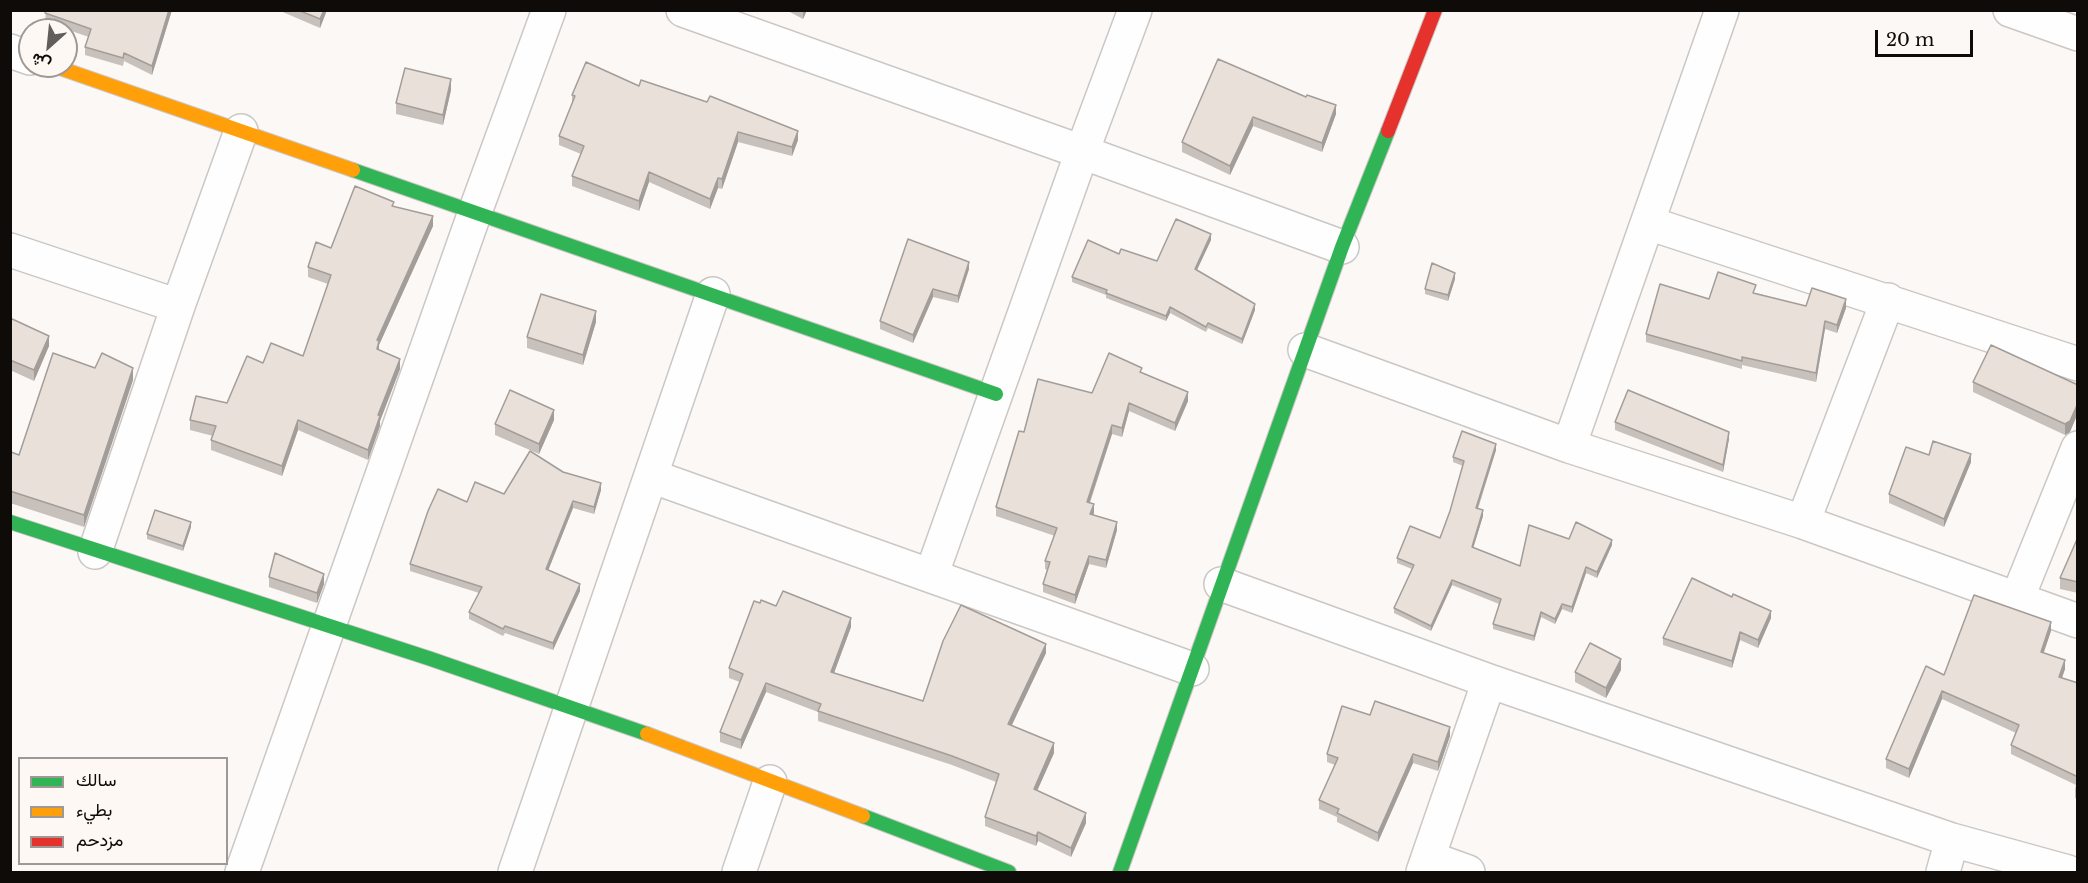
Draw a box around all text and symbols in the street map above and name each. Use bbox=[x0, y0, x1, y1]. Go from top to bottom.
north arrow bbox=[18, 18, 78, 78]
scale bar bbox=[1878, 18, 1976, 56]
text: 20 m bbox=[1886, 29, 1934, 51]
text: ش bbox=[28, 49, 54, 76]
legend bbox=[18, 757, 228, 865]
text: سالك bbox=[76, 769, 116, 791]
text: بطيء bbox=[76, 799, 112, 821]
text: مزدحم bbox=[76, 829, 123, 851]

